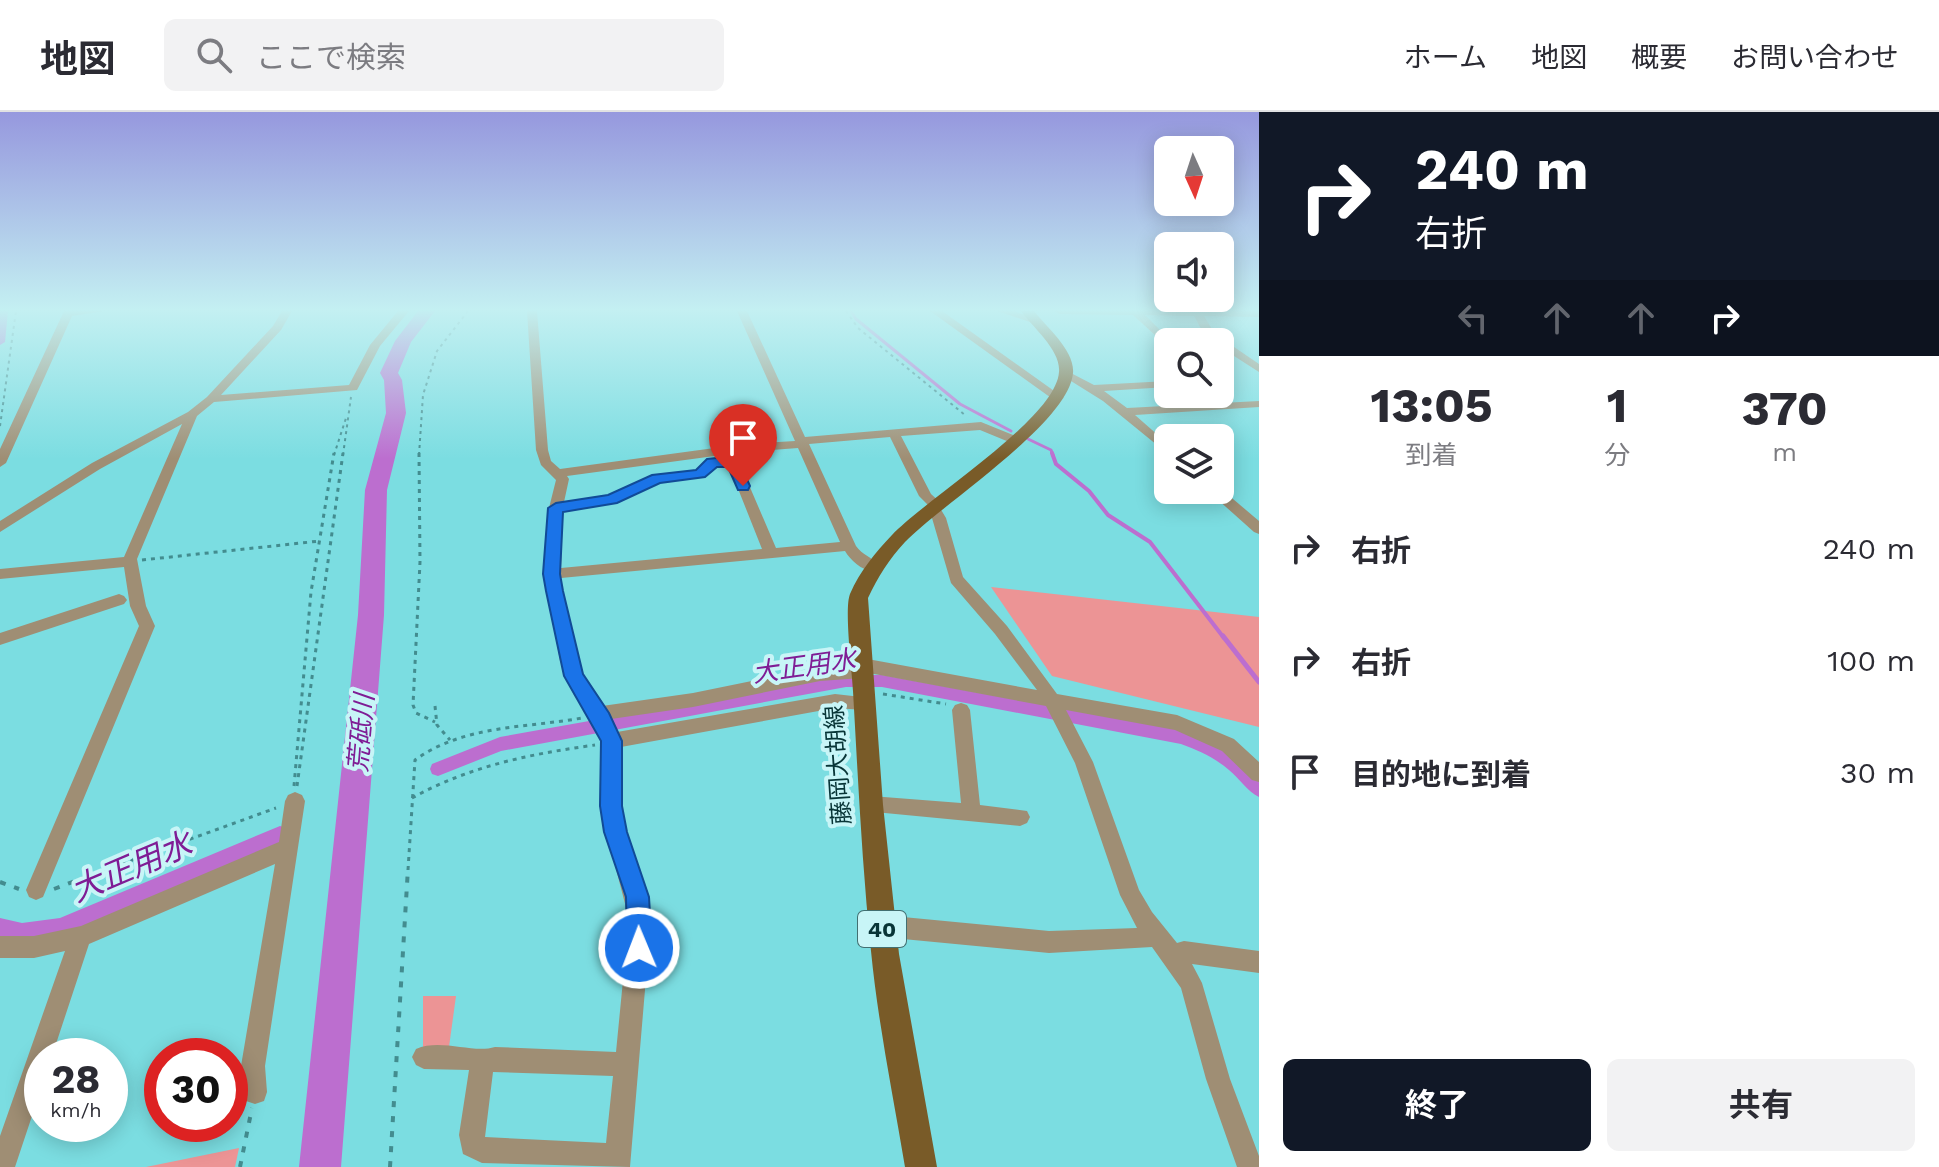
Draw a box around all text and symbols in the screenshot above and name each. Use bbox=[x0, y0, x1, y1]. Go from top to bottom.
search box bbox=[164, 19, 724, 91]
icon: search bbox=[192, 33, 236, 77]
text: 地図 bbox=[40, 37, 116, 81]
text: ここで検索 bbox=[256, 40, 406, 75]
text: ホーム bbox=[1404, 41, 1487, 74]
text: 地図 bbox=[1531, 41, 1587, 74]
text: 概要 bbox=[1631, 41, 1687, 74]
text: お問い合わせ bbox=[1731, 41, 1899, 74]
north arrow bbox=[1154, 136, 1234, 216]
map controls bbox=[1154, 136, 1234, 504]
text: 240 m bbox=[1415, 137, 1589, 203]
icon: right bbox=[1283, 144, 1387, 248]
text: 右折 bbox=[1415, 213, 1487, 255]
button: sound bbox=[1154, 232, 1234, 312]
icon: left bbox=[1451, 296, 1495, 340]
icon: ahead bbox=[1535, 296, 1579, 340]
icon: ahead bbox=[1619, 296, 1663, 340]
icon: right bbox=[1703, 296, 1747, 340]
button: search bbox=[1154, 328, 1234, 408]
text: 13:05 bbox=[1370, 377, 1493, 434]
text: 1 bbox=[1607, 377, 1628, 434]
text: 370 bbox=[1742, 380, 1828, 437]
pin bbox=[709, 404, 777, 486]
icon: arrive bbox=[721, 416, 765, 460]
button: layers bbox=[1154, 424, 1234, 504]
text: m bbox=[1772, 437, 1797, 467]
text: 到着 bbox=[1406, 440, 1458, 470]
text: 分 bbox=[1604, 440, 1630, 470]
icon: right bbox=[1283, 526, 1327, 570]
text: 240 m bbox=[1823, 531, 1915, 566]
text: 右折 bbox=[1351, 533, 1411, 568]
icon: right bbox=[1283, 638, 1327, 682]
water label: 大正用水 bbox=[750, 643, 861, 688]
text: 100 m bbox=[1827, 643, 1915, 678]
text: 右折 bbox=[1351, 645, 1411, 680]
water label: 荒砥川 bbox=[343, 690, 380, 773]
street label: 藤岡大胡線 bbox=[820, 704, 856, 826]
icon: arrive bbox=[1283, 750, 1327, 794]
text: 30 m bbox=[1840, 755, 1915, 790]
text: 目的地に到着 bbox=[1351, 757, 1531, 792]
water label: 大正用水 bbox=[65, 823, 200, 909]
position arrow bbox=[597, 906, 681, 990]
road number: 40 bbox=[858, 911, 906, 947]
speed limit sign: 30 bbox=[144, 1038, 248, 1142]
text: 28 bbox=[52, 1056, 100, 1103]
button: 終了 bbox=[1283, 1059, 1591, 1151]
button: 共有 bbox=[1607, 1059, 1915, 1151]
text: km/h bbox=[50, 1098, 102, 1122]

